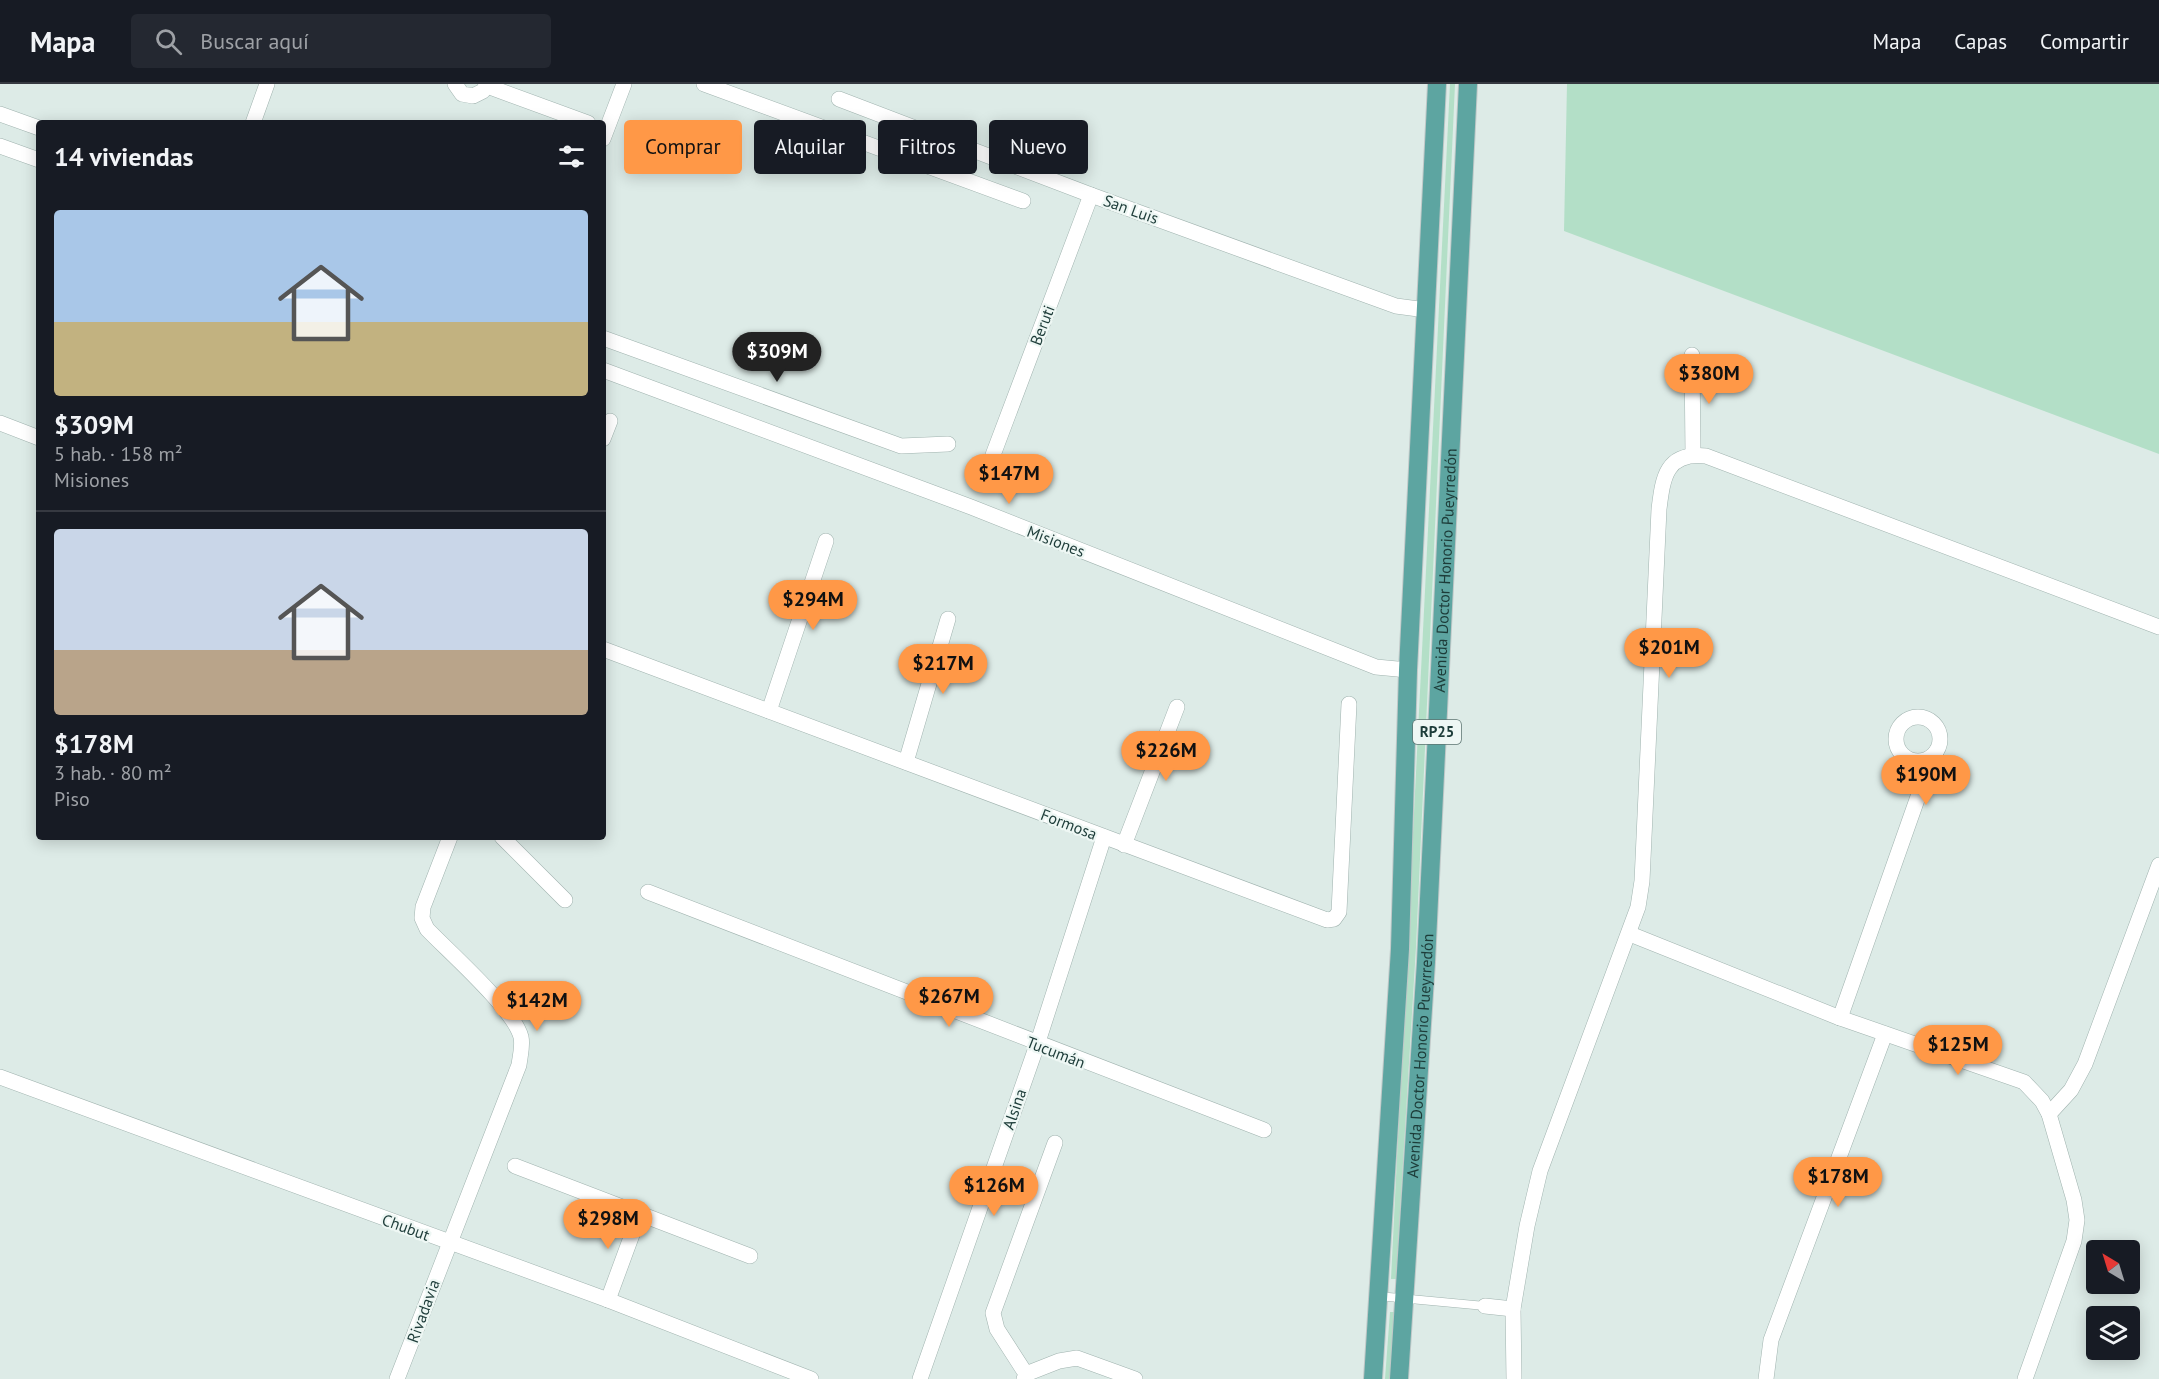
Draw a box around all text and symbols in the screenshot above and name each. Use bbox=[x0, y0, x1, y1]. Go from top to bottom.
search box bbox=[131, 14, 551, 68]
text: Mapa bbox=[30, 23, 95, 60]
icon: search bbox=[152, 25, 185, 58]
text: Buscar aquí bbox=[200, 27, 309, 55]
text: Mapa bbox=[1873, 28, 1921, 55]
text: Capas bbox=[1954, 28, 2007, 55]
text: Compartir bbox=[2040, 28, 2129, 55]
chip: Comprar bbox=[624, 120, 742, 174]
chip: Alquilar bbox=[754, 120, 866, 174]
chip: Filtros bbox=[878, 120, 977, 174]
chip: Nuevo bbox=[989, 120, 1088, 174]
text: 14 viviendas bbox=[54, 140, 194, 173]
icon: filters bbox=[555, 140, 588, 173]
street label: San Luis bbox=[1101, 190, 1161, 228]
icon: home bbox=[267, 249, 375, 357]
street label: Beruti bbox=[1025, 302, 1059, 348]
pin: $309M bbox=[735, 332, 819, 383]
text: $309M bbox=[746, 338, 808, 364]
pin: $380M bbox=[1667, 354, 1751, 405]
text: $380M bbox=[1678, 360, 1740, 386]
text: $309M bbox=[54, 408, 134, 441]
text: 5 hab. · 158 m² bbox=[54, 441, 183, 467]
street label: Avenida Doctor Honorio Pueyrredón bbox=[1429, 448, 1461, 693]
pin: $147M bbox=[967, 454, 1051, 505]
text: $147M bbox=[978, 460, 1040, 486]
text: Misiones bbox=[54, 467, 129, 493]
street label: Misiones bbox=[1024, 521, 1088, 561]
icon: home bbox=[267, 568, 375, 676]
pin: $294M bbox=[771, 580, 855, 631]
text: $294M bbox=[782, 586, 844, 612]
pin: $201M bbox=[1627, 628, 1711, 679]
text: $201M bbox=[1638, 634, 1700, 660]
pin: $217M bbox=[901, 644, 985, 695]
text: $217M bbox=[912, 650, 974, 676]
road number: RP25 bbox=[1413, 720, 1461, 744]
text: $178M bbox=[54, 727, 134, 760]
pin: $226M bbox=[1124, 731, 1208, 782]
text: $226M bbox=[1135, 737, 1197, 763]
pin: $190M bbox=[1884, 755, 1968, 806]
text: 3 hab. · 80 m² bbox=[54, 760, 172, 786]
text: $190M bbox=[1895, 761, 1957, 787]
text: Piso bbox=[54, 786, 90, 812]
street label: Formosa bbox=[1038, 804, 1100, 844]
street label: Avenida Doctor Honorio Pueyrredón bbox=[1402, 933, 1437, 1178]
pin: $267M bbox=[907, 977, 991, 1028]
pin: $142M bbox=[495, 981, 579, 1032]
text: $267M bbox=[918, 983, 980, 1009]
text: $142M bbox=[506, 987, 568, 1013]
pin: $125M bbox=[1916, 1025, 2000, 1076]
text: $125M bbox=[1927, 1031, 1989, 1057]
street label: Tucumán bbox=[1024, 1032, 1088, 1072]
street label: Alsina bbox=[998, 1086, 1030, 1132]
pin: $178M bbox=[1796, 1157, 1880, 1208]
text: $178M bbox=[1807, 1163, 1869, 1189]
pin: $126M bbox=[952, 1166, 1036, 1217]
text: $126M bbox=[963, 1172, 1025, 1198]
pin: $298M bbox=[566, 1199, 650, 1250]
text: $298M bbox=[577, 1205, 639, 1231]
street label: Chubut bbox=[379, 1209, 433, 1245]
north arrow bbox=[2086, 1240, 2140, 1294]
map controls bbox=[2086, 1240, 2140, 1360]
street label: Rivadavia bbox=[402, 1277, 444, 1345]
button: layers bbox=[2086, 1306, 2140, 1360]

